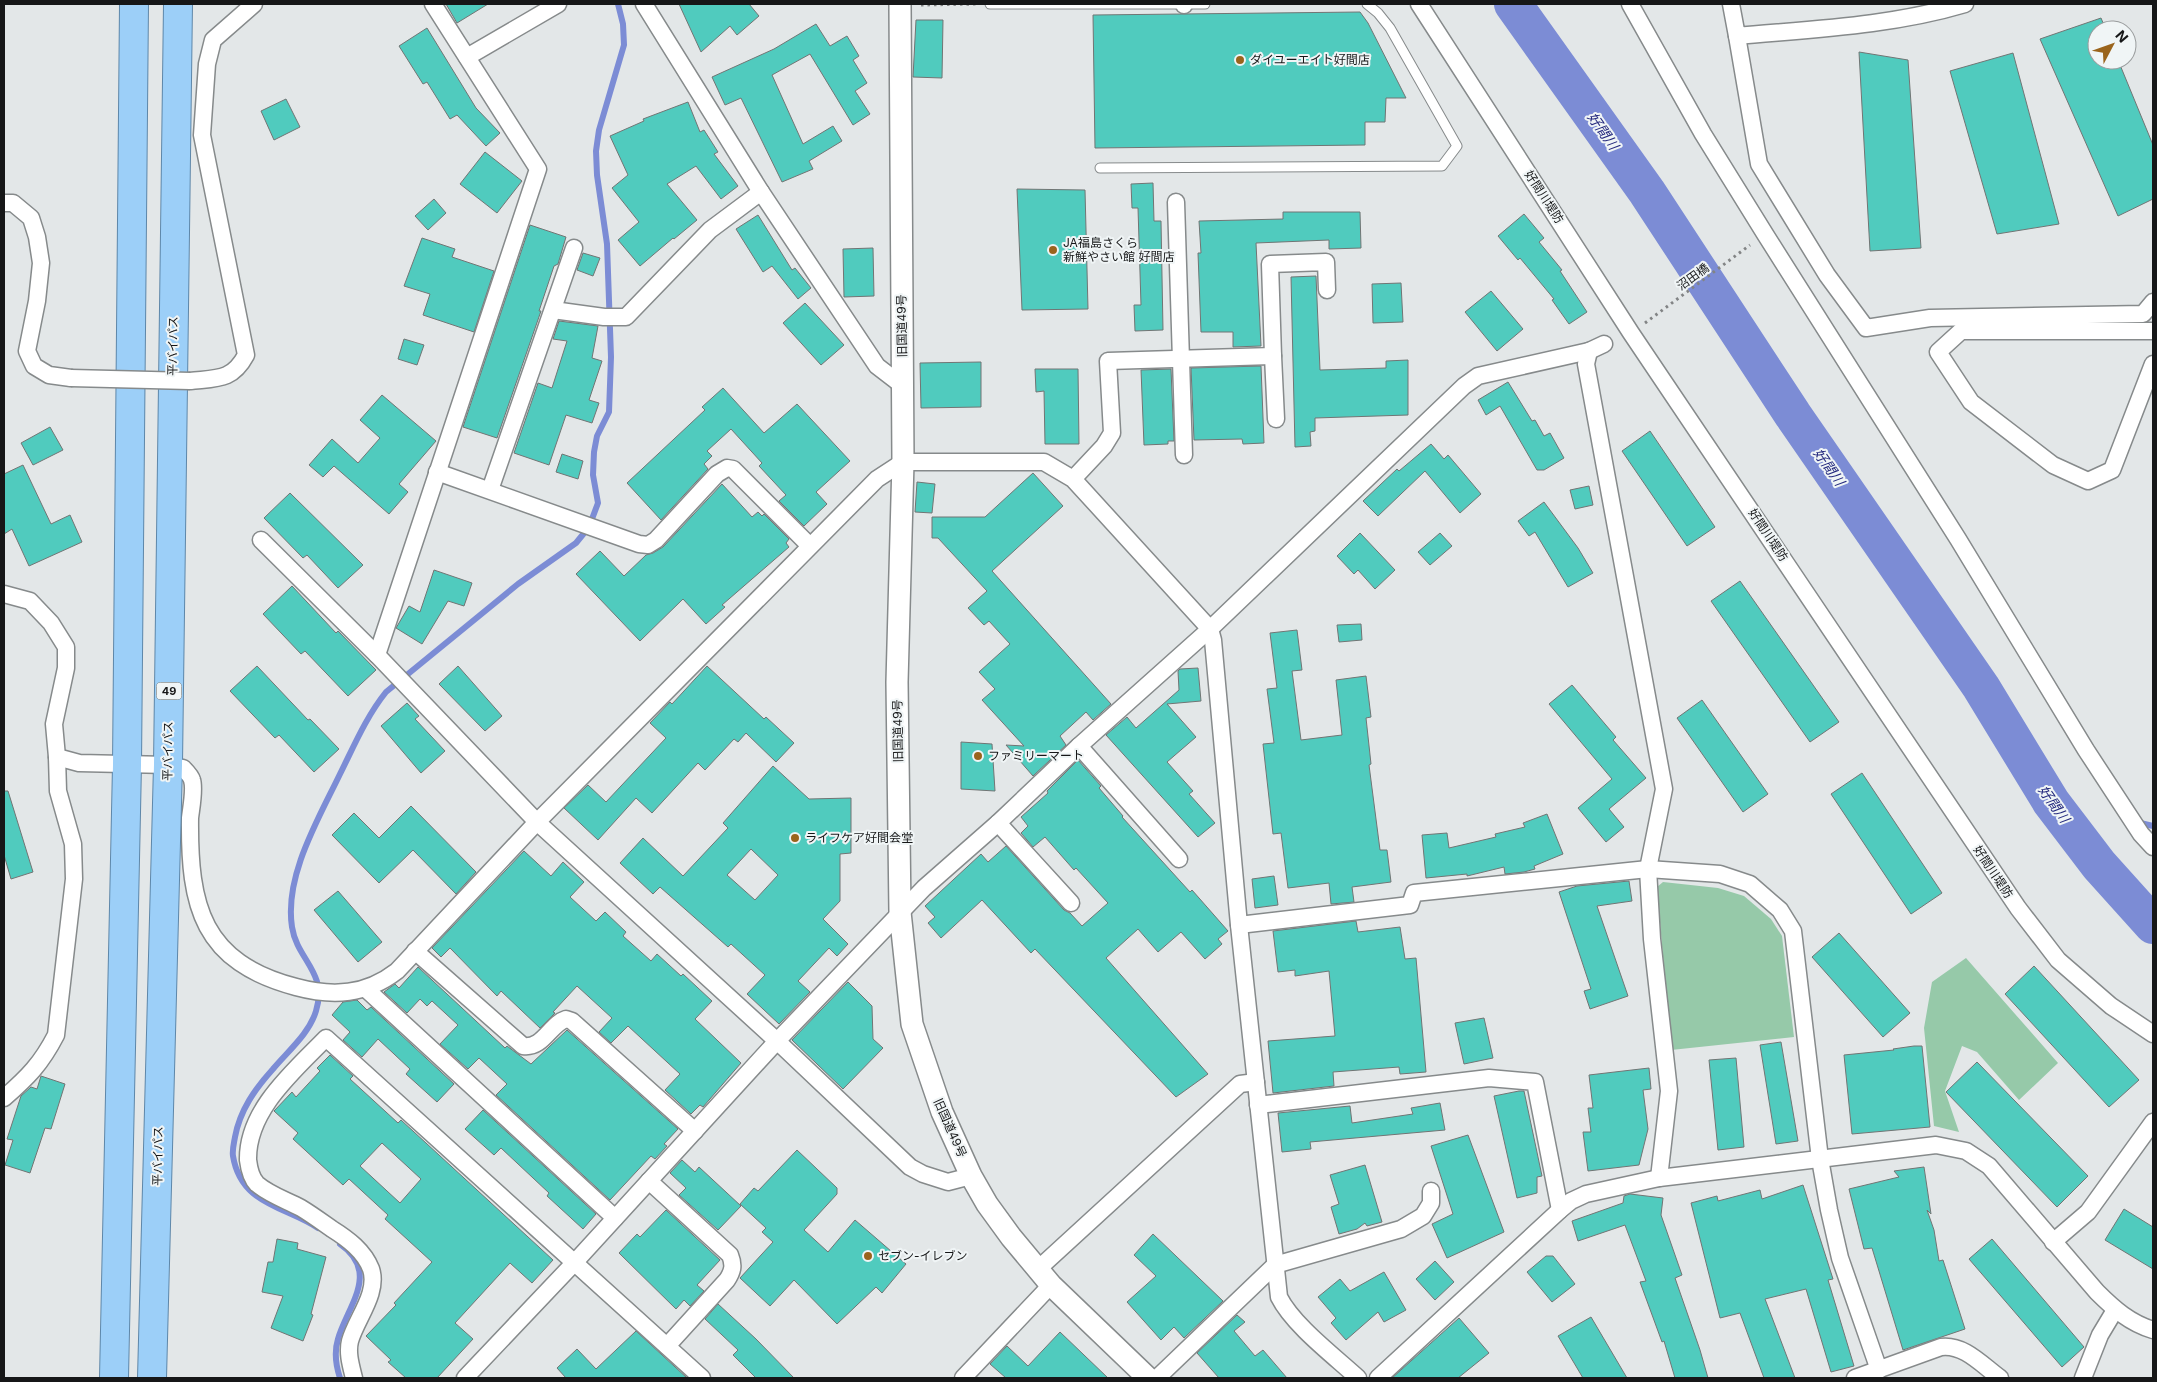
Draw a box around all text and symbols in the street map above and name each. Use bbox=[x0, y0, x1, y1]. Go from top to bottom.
north arrow bbox=[2087, 20, 2137, 70]
text: N bbox=[2112, 27, 2132, 46]
place label: ダイユーエイト好間店 bbox=[1250, 52, 1370, 67]
marker: ダイユーエイト好間店 bbox=[1234, 54, 1246, 66]
water label: 好間川 bbox=[1584, 109, 1624, 154]
street label: 好間川堤防 bbox=[1522, 167, 1567, 226]
place label: JA福島さくら 新鮮やさい館 好間店 bbox=[1063, 235, 1174, 264]
marker: JA福島さくら 新鮮やさい館 好間店 bbox=[1047, 244, 1059, 256]
street label: 沼田橋 bbox=[1674, 260, 1712, 293]
street label: 旧国道49号 bbox=[893, 294, 910, 358]
street label: 平バイパス bbox=[164, 316, 181, 376]
water label: 好間川 bbox=[1810, 445, 1850, 490]
street label: 好間川堤防 bbox=[1745, 506, 1791, 564]
road number: 49 bbox=[156, 682, 182, 699]
street label: 旧国道49号 bbox=[889, 699, 906, 763]
street label: 平バイパス bbox=[159, 721, 176, 781]
place label: ファミリーマート bbox=[988, 748, 1084, 763]
marker: ファミリーマート bbox=[972, 750, 984, 762]
water label: 好間川 bbox=[2035, 782, 2075, 827]
place label: ライフケア好間会堂 bbox=[805, 830, 913, 845]
marker: ライフケア好間会堂 bbox=[789, 832, 801, 844]
street label: 好間川堤防 bbox=[1970, 843, 2016, 901]
street label: 旧国道49号 bbox=[931, 1096, 970, 1160]
street label: 平バイパス bbox=[149, 1126, 166, 1186]
place label: セブン-イレブン bbox=[878, 1248, 968, 1263]
marker: セブン-イレブン bbox=[862, 1250, 874, 1262]

